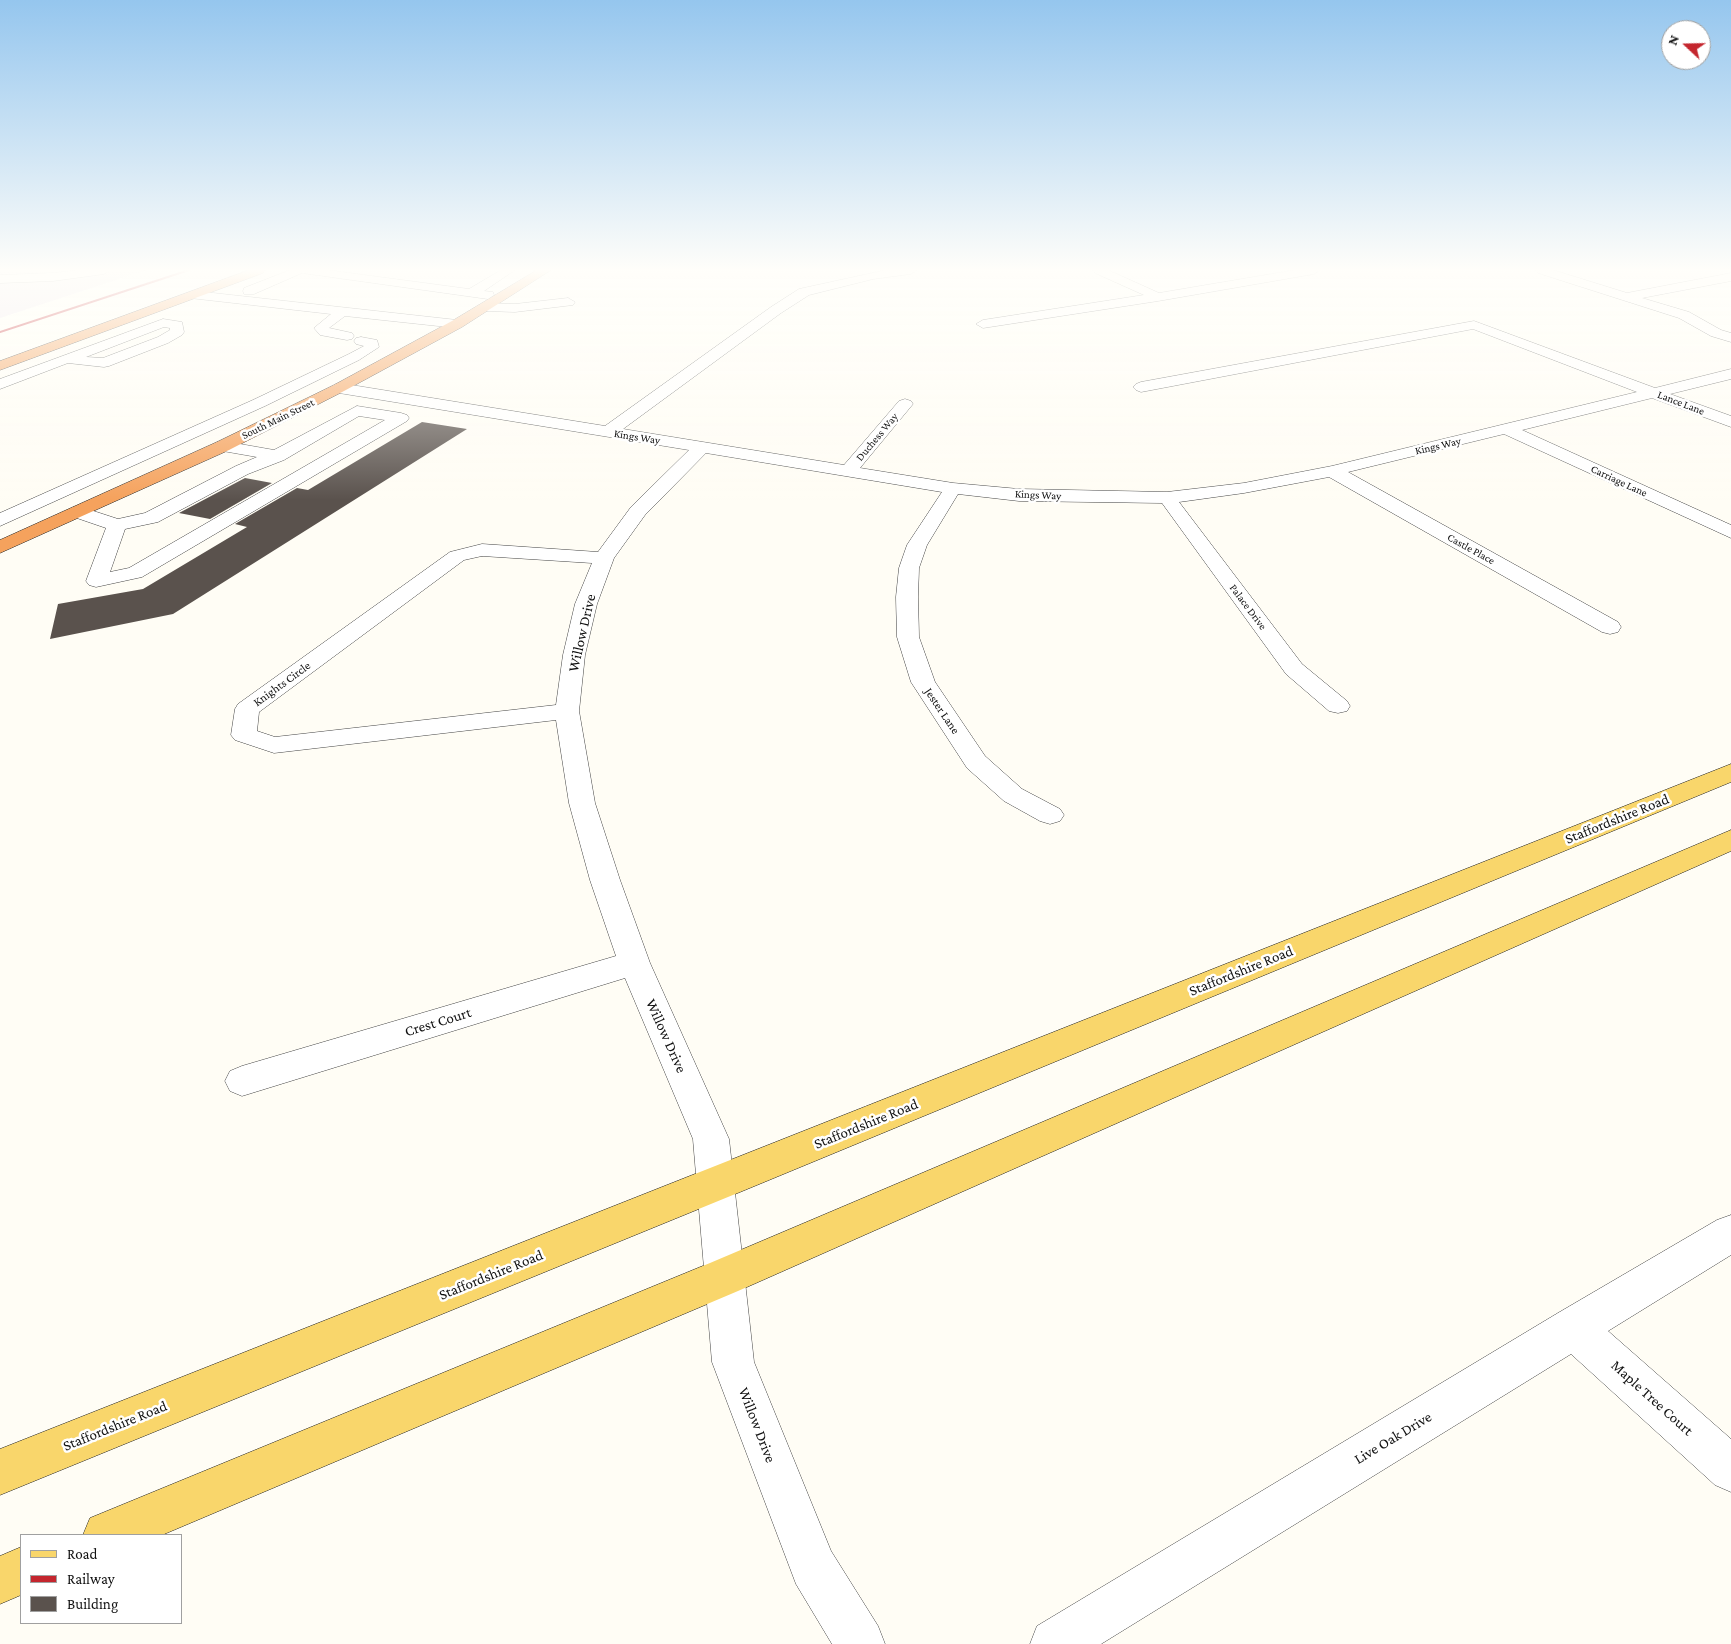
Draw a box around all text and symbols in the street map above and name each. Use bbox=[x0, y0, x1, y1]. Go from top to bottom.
north arrow bbox=[1661, 20, 1711, 70]
text: N bbox=[1664, 33, 1682, 47]
street label: Lance Lane bbox=[1656, 388, 1706, 418]
street label: South Main Street bbox=[240, 396, 316, 442]
street label: Duchess Way bbox=[853, 410, 901, 464]
street label: Kings Way bbox=[613, 427, 661, 447]
street label: Kings Way bbox=[1414, 434, 1462, 458]
street label: Carriage Lane bbox=[1589, 462, 1649, 500]
street label: Kings Way bbox=[1014, 487, 1062, 503]
street label: Castle Place bbox=[1445, 531, 1497, 567]
street label: Palace Drive bbox=[1227, 582, 1269, 632]
street label: Willow Drive bbox=[564, 592, 600, 674]
street label: Knights Circle bbox=[251, 658, 313, 710]
street label: Jester Lane bbox=[921, 685, 963, 737]
street label: Staffordshire Road bbox=[1562, 790, 1672, 848]
street label: Staffordshire Road bbox=[1186, 942, 1296, 1000]
street label: Willow Drive bbox=[642, 996, 690, 1076]
street label: Crest Court bbox=[403, 1003, 473, 1041]
street label: Staffordshire Road bbox=[811, 1095, 921, 1153]
street label: Staffordshire Road bbox=[436, 1246, 546, 1304]
street label: Maple Tree Court bbox=[1607, 1356, 1697, 1440]
street label: Willow Drive bbox=[734, 1385, 780, 1465]
street label: Staffordshire Road bbox=[60, 1397, 170, 1455]
street label: Live Oak Drive bbox=[1351, 1408, 1435, 1468]
legend bbox=[20, 1534, 182, 1624]
text: Road bbox=[67, 1546, 97, 1562]
text: Railway bbox=[67, 1571, 115, 1587]
text: Building bbox=[67, 1596, 118, 1612]

